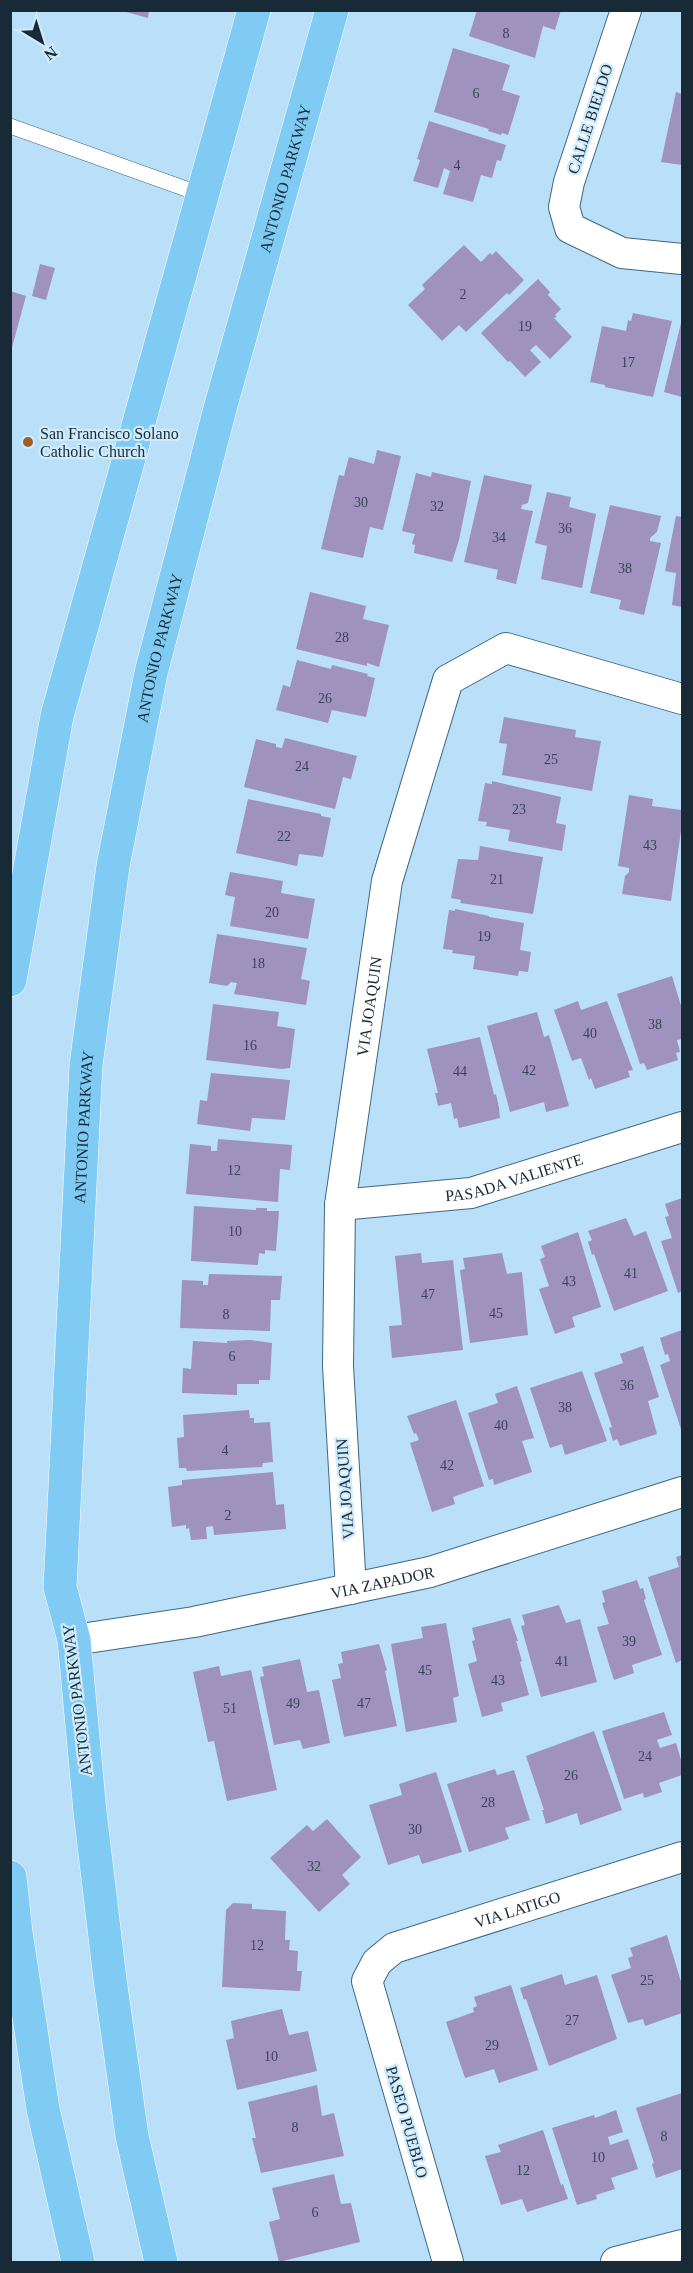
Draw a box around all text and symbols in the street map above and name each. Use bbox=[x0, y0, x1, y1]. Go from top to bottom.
north arrow bbox=[12, 12, 72, 72]
house number: 8 bbox=[503, 26, 510, 41]
text: N bbox=[41, 43, 61, 64]
street label: CALLE BIELDO bbox=[564, 62, 616, 176]
house number: 6 bbox=[473, 86, 480, 101]
street label: ANTONIO PARKWAY bbox=[256, 102, 314, 254]
house number: 4 bbox=[454, 158, 461, 173]
house number: 2 bbox=[460, 287, 467, 302]
house number: 19 bbox=[518, 319, 532, 334]
house number: 17 bbox=[621, 355, 635, 370]
place label: San Francisco Solano Catholic Church bbox=[40, 425, 179, 460]
marker: San Francisco Solano Catholic Church bbox=[21, 435, 35, 449]
house number: 30 bbox=[354, 495, 368, 510]
house number: 32 bbox=[430, 499, 444, 514]
house number: 36 bbox=[558, 521, 572, 536]
house number: 34 bbox=[492, 530, 506, 545]
house number: 38 bbox=[618, 561, 632, 576]
street label: ANTONIO PARKWAY bbox=[133, 571, 185, 724]
house number: 28 bbox=[335, 630, 349, 645]
house number: 26 bbox=[318, 691, 332, 706]
house number: 25 bbox=[544, 752, 558, 767]
house number: 24 bbox=[295, 759, 309, 774]
house number: 23 bbox=[512, 802, 526, 817]
house number: 22 bbox=[277, 829, 291, 844]
house number: 43 bbox=[643, 838, 657, 853]
house number: 21 bbox=[490, 872, 504, 887]
house number: 20 bbox=[265, 905, 279, 920]
house number: 19 bbox=[477, 929, 491, 944]
street label: VIA JOAQUIN bbox=[353, 955, 385, 1058]
house number: 18 bbox=[251, 956, 265, 971]
house number: 38 bbox=[648, 1017, 662, 1032]
house number: 40 bbox=[583, 1026, 597, 1041]
house number: 16 bbox=[243, 1038, 257, 1053]
street label: ANTONIO PARKWAY bbox=[71, 1049, 96, 1204]
house number: 42 bbox=[522, 1063, 536, 1078]
house number: 44 bbox=[453, 1064, 467, 1079]
street label: PASADA VALIENTE bbox=[445, 1150, 585, 1204]
house number: 12 bbox=[227, 1163, 241, 1178]
house number: 10 bbox=[228, 1224, 242, 1239]
house number: 41 bbox=[624, 1266, 638, 1281]
house number: 43 bbox=[562, 1274, 576, 1289]
house number: 47 bbox=[421, 1287, 435, 1302]
house number: 45 bbox=[489, 1306, 503, 1321]
house number: 8 bbox=[223, 1307, 230, 1322]
house number: 6 bbox=[229, 1349, 236, 1364]
house number: 36 bbox=[620, 1378, 634, 1393]
house number: 38 bbox=[558, 1400, 572, 1415]
house number: 40 bbox=[494, 1418, 508, 1433]
street label: VIA JOAQUIN bbox=[333, 1438, 357, 1540]
house number: 4 bbox=[222, 1443, 229, 1458]
house number: 42 bbox=[440, 1458, 454, 1473]
house number: 2 bbox=[225, 1508, 232, 1523]
street label: VIA ZAPADOR bbox=[329, 1563, 436, 1601]
street label: ANTONIO PARKWAY bbox=[59, 1623, 95, 1777]
house number: 39 bbox=[622, 1634, 636, 1649]
house number: 41 bbox=[555, 1654, 569, 1669]
house number: 45 bbox=[418, 1663, 432, 1678]
house number: 43 bbox=[491, 1673, 505, 1688]
house number: 49 bbox=[286, 1696, 300, 1711]
house number: 47 bbox=[357, 1696, 371, 1711]
house number: 51 bbox=[223, 1701, 237, 1716]
house number: 24 bbox=[638, 1749, 652, 1764]
house number: 26 bbox=[564, 1768, 578, 1783]
house number: 28 bbox=[481, 1795, 495, 1810]
house number: 30 bbox=[408, 1822, 422, 1837]
house number: 32 bbox=[307, 1859, 321, 1874]
street label: VIA LATIGO bbox=[472, 1888, 562, 1931]
house number: 12 bbox=[250, 1938, 264, 1953]
house number: 25 bbox=[640, 1973, 654, 1988]
house number: 27 bbox=[565, 2013, 579, 2028]
house number: 29 bbox=[485, 2038, 499, 2053]
house number: 10 bbox=[264, 2049, 278, 2064]
street label: PASEO PUEBLO bbox=[383, 2064, 431, 2180]
house number: 8 bbox=[292, 2120, 299, 2135]
house number: 8 bbox=[661, 2129, 668, 2144]
house number: 10 bbox=[591, 2150, 605, 2165]
house number: 12 bbox=[516, 2163, 530, 2178]
house number: 6 bbox=[312, 2205, 319, 2220]

